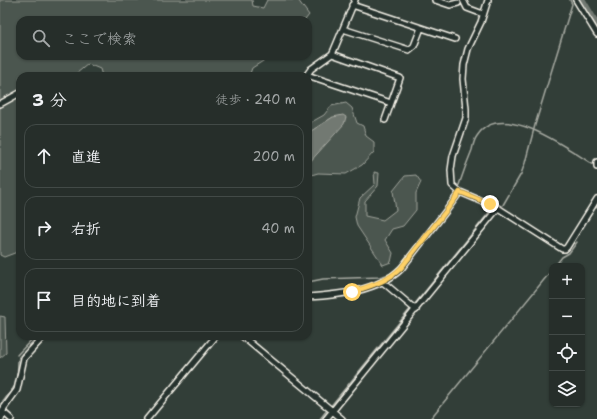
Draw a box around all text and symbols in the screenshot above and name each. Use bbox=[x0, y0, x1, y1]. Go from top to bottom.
search box bbox=[16, 16, 312, 60]
icon: search bbox=[30, 27, 52, 49]
text: ここで検索 bbox=[62, 29, 137, 49]
text: 3 分 bbox=[32, 89, 67, 111]
text: 徒歩 · 240 m bbox=[215, 91, 296, 108]
icon: ahead bbox=[33, 145, 55, 167]
text: 直進 bbox=[71, 147, 101, 167]
text: 200 m bbox=[253, 148, 295, 165]
route end bbox=[481, 195, 499, 213]
icon: right bbox=[33, 217, 55, 239]
text: 右折 bbox=[71, 219, 101, 239]
text: 40 m bbox=[261, 220, 295, 237]
map controls bbox=[549, 263, 585, 407]
button: + bbox=[549, 263, 585, 299]
route start bbox=[343, 283, 361, 301]
icon: arrive bbox=[33, 289, 55, 311]
text: 目的地に到着 bbox=[71, 291, 161, 311]
button: − bbox=[549, 299, 585, 335]
button: locate bbox=[549, 335, 585, 371]
button: layers bbox=[549, 371, 585, 407]

